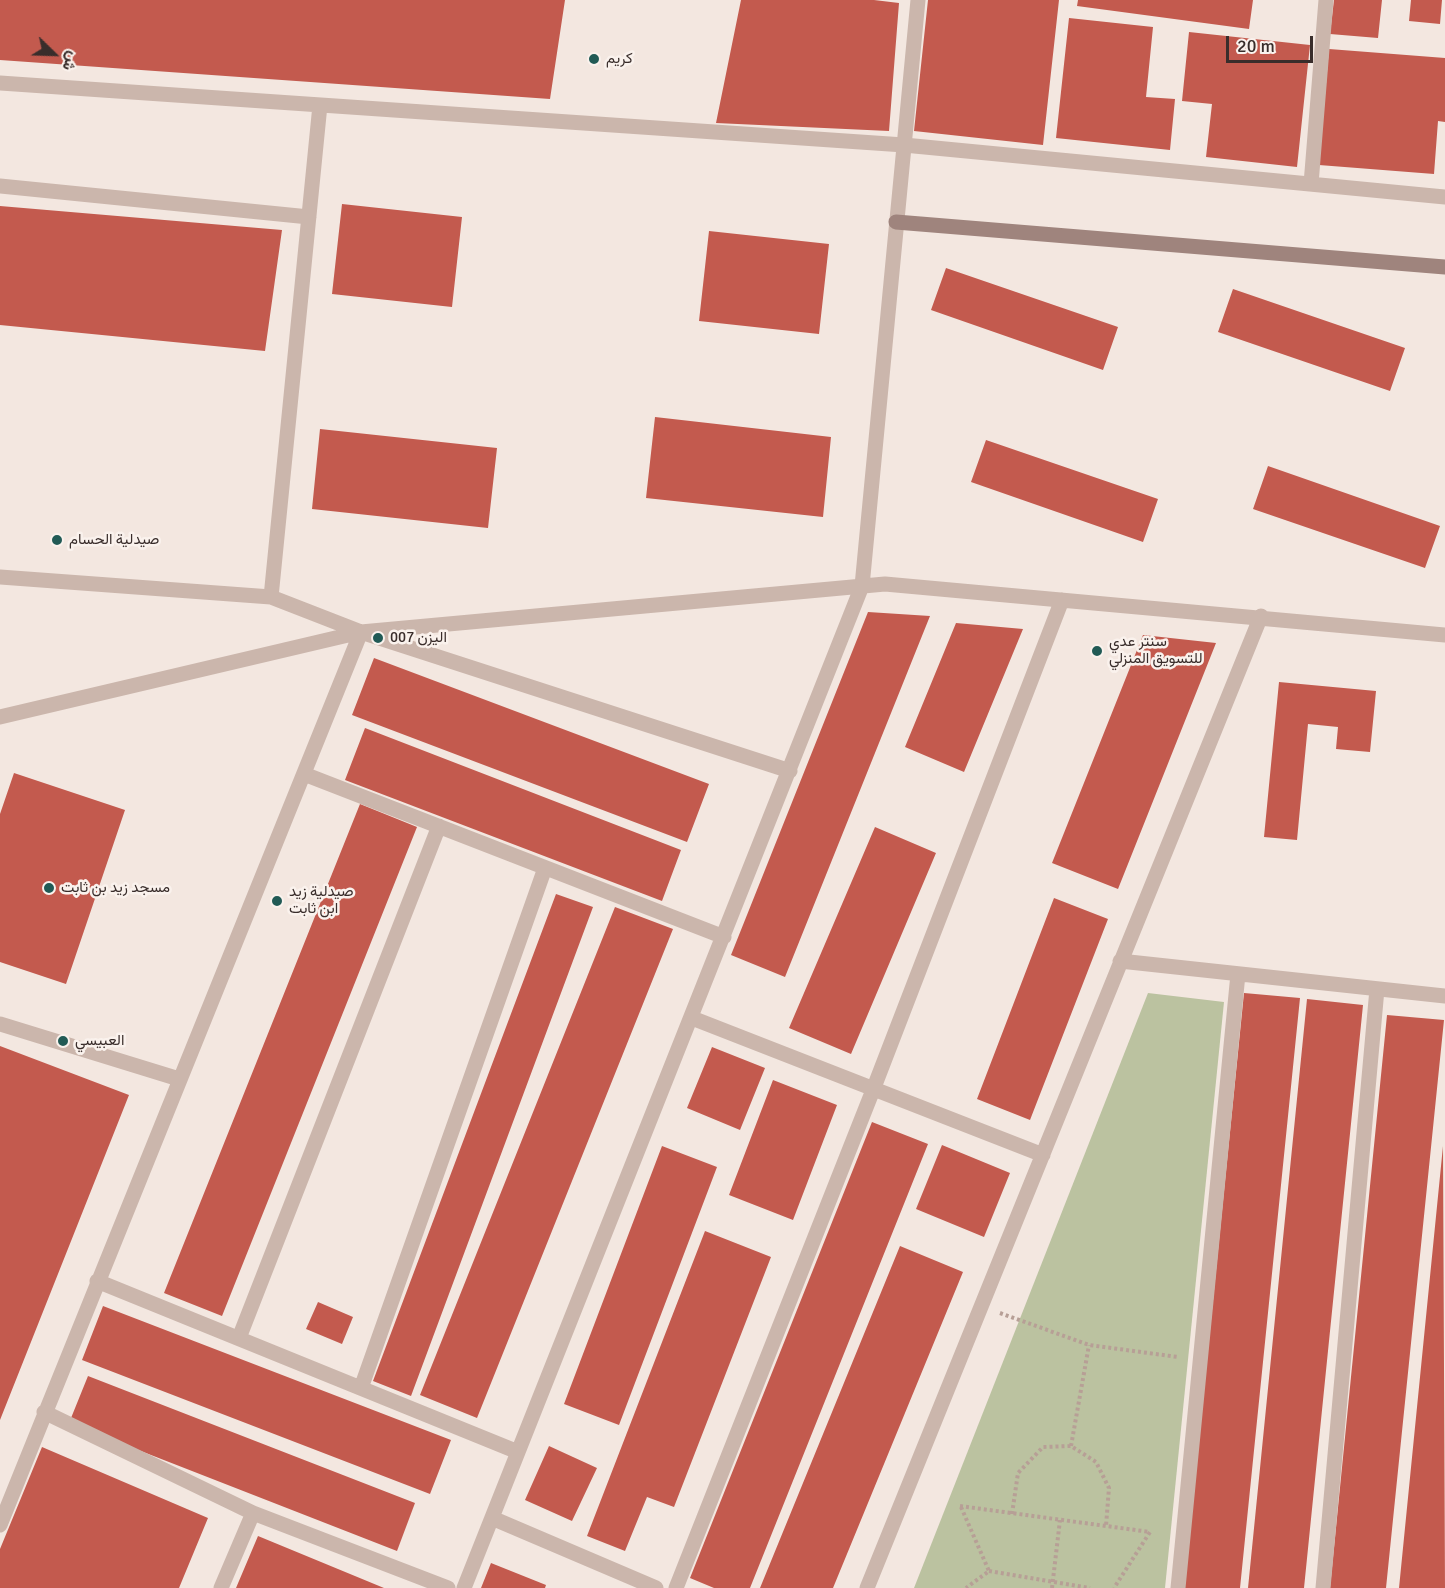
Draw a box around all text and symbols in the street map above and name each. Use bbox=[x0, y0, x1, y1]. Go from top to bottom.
north arrow bbox=[24, 24, 84, 84]
scale bar bbox=[1229, 24, 1316, 62]
text: 20 m bbox=[1237, 35, 1275, 57]
text: ش bbox=[58, 48, 84, 74]
place label: كريم bbox=[606, 50, 633, 68]
marker: كريم bbox=[587, 52, 601, 66]
place label: صيدلية الحسام bbox=[69, 531, 159, 549]
marker: صيدلية الحسام bbox=[50, 533, 64, 547]
place label: اليزن 007 bbox=[390, 629, 447, 647]
marker: اليزن 007 bbox=[371, 631, 385, 645]
place label: سنتر عدي للتسويق المنزلي bbox=[1109, 633, 1203, 668]
marker: سنتر عدي للتسويق المنزلي bbox=[1090, 644, 1104, 658]
place label: مسجد زيد بن ثابت bbox=[61, 879, 170, 897]
marker: مسجد زيد بن ثابت bbox=[42, 881, 56, 895]
place label: صيدلية زيد ابن ثابت bbox=[289, 883, 354, 918]
marker: صيدلية زيد ابن ثابت bbox=[270, 894, 284, 908]
place label: العبيسي bbox=[75, 1032, 124, 1050]
marker: العبيسي bbox=[56, 1034, 70, 1048]

